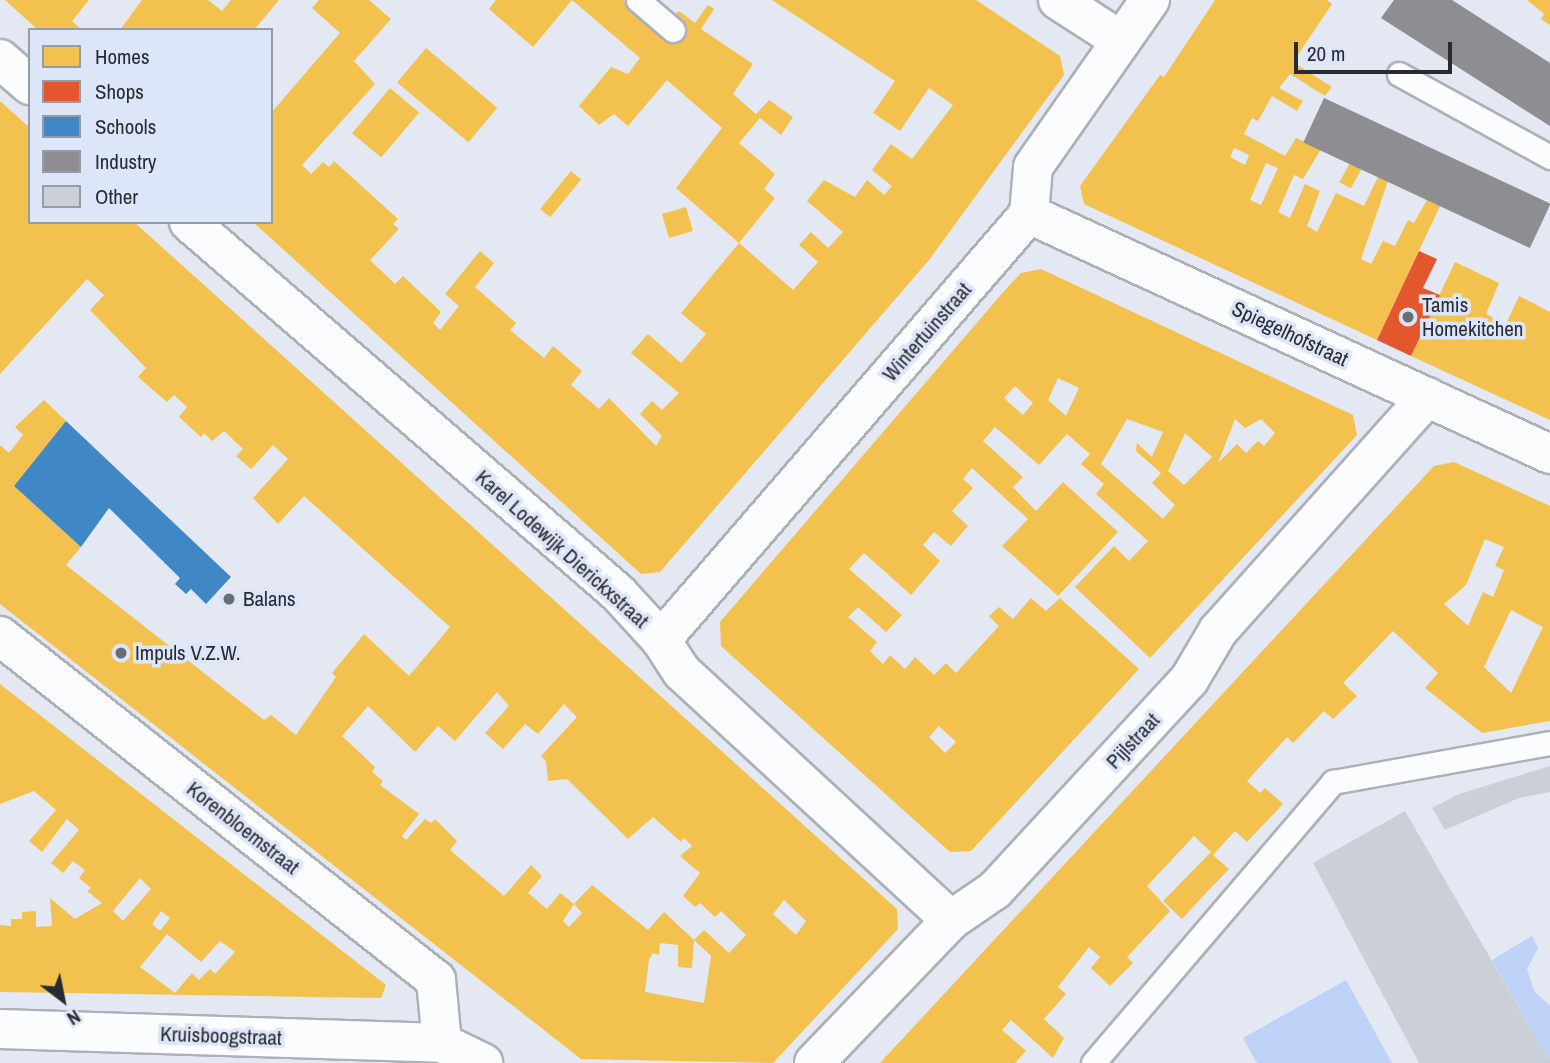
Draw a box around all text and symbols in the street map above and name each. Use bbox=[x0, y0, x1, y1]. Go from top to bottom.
legend bbox=[28, 28, 273, 224]
scale bar bbox=[1298, 28, 1456, 72]
text: 20 m bbox=[1307, 39, 1345, 68]
text: Homes bbox=[95, 42, 150, 71]
text: Shops bbox=[95, 77, 144, 106]
text: Schools bbox=[95, 112, 156, 141]
text: Industry bbox=[95, 147, 156, 176]
text: Other bbox=[95, 182, 138, 211]
street label: Wintertuinstraat bbox=[877, 278, 977, 386]
place label: Tamis Homekitchen bbox=[1422, 292, 1523, 342]
street label: Spiegelhofstraat bbox=[1228, 296, 1352, 372]
marker: Tamis Homekitchen bbox=[1400, 309, 1416, 325]
street label: Karel Lodewijk Dierickxstraat bbox=[470, 465, 654, 633]
place label: Balans bbox=[243, 586, 296, 612]
marker: Balans bbox=[221, 591, 237, 607]
place label: Impuls V.Z.W. bbox=[135, 640, 241, 666]
marker: Impuls V.Z.W. bbox=[113, 645, 129, 661]
street label: Pijlstraat bbox=[1101, 708, 1165, 774]
street label: Korenbloemstraat bbox=[182, 776, 304, 880]
north arrow bbox=[28, 965, 98, 1035]
text: N bbox=[62, 1004, 86, 1032]
street label: Kruisboogstraat bbox=[160, 1021, 282, 1051]

